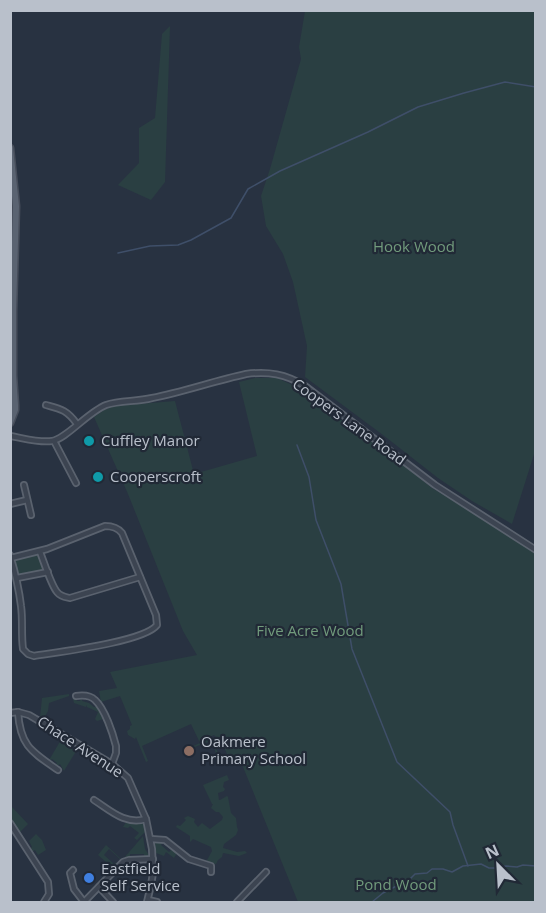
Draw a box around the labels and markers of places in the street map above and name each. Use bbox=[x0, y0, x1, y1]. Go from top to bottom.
place label: Cuffley Manor bbox=[101, 430, 200, 450]
marker: Cuffley Manor bbox=[82, 434, 96, 448]
place label: Cooperscroft bbox=[110, 466, 201, 486]
marker: Cooperscroft bbox=[91, 470, 105, 484]
place label: Oakmere Primary School bbox=[201, 731, 306, 768]
marker: Oakmere Primary School bbox=[182, 744, 196, 758]
place label: Eastfield Self Service bbox=[101, 858, 180, 895]
marker: Eastfield Self Service bbox=[82, 871, 96, 885]

